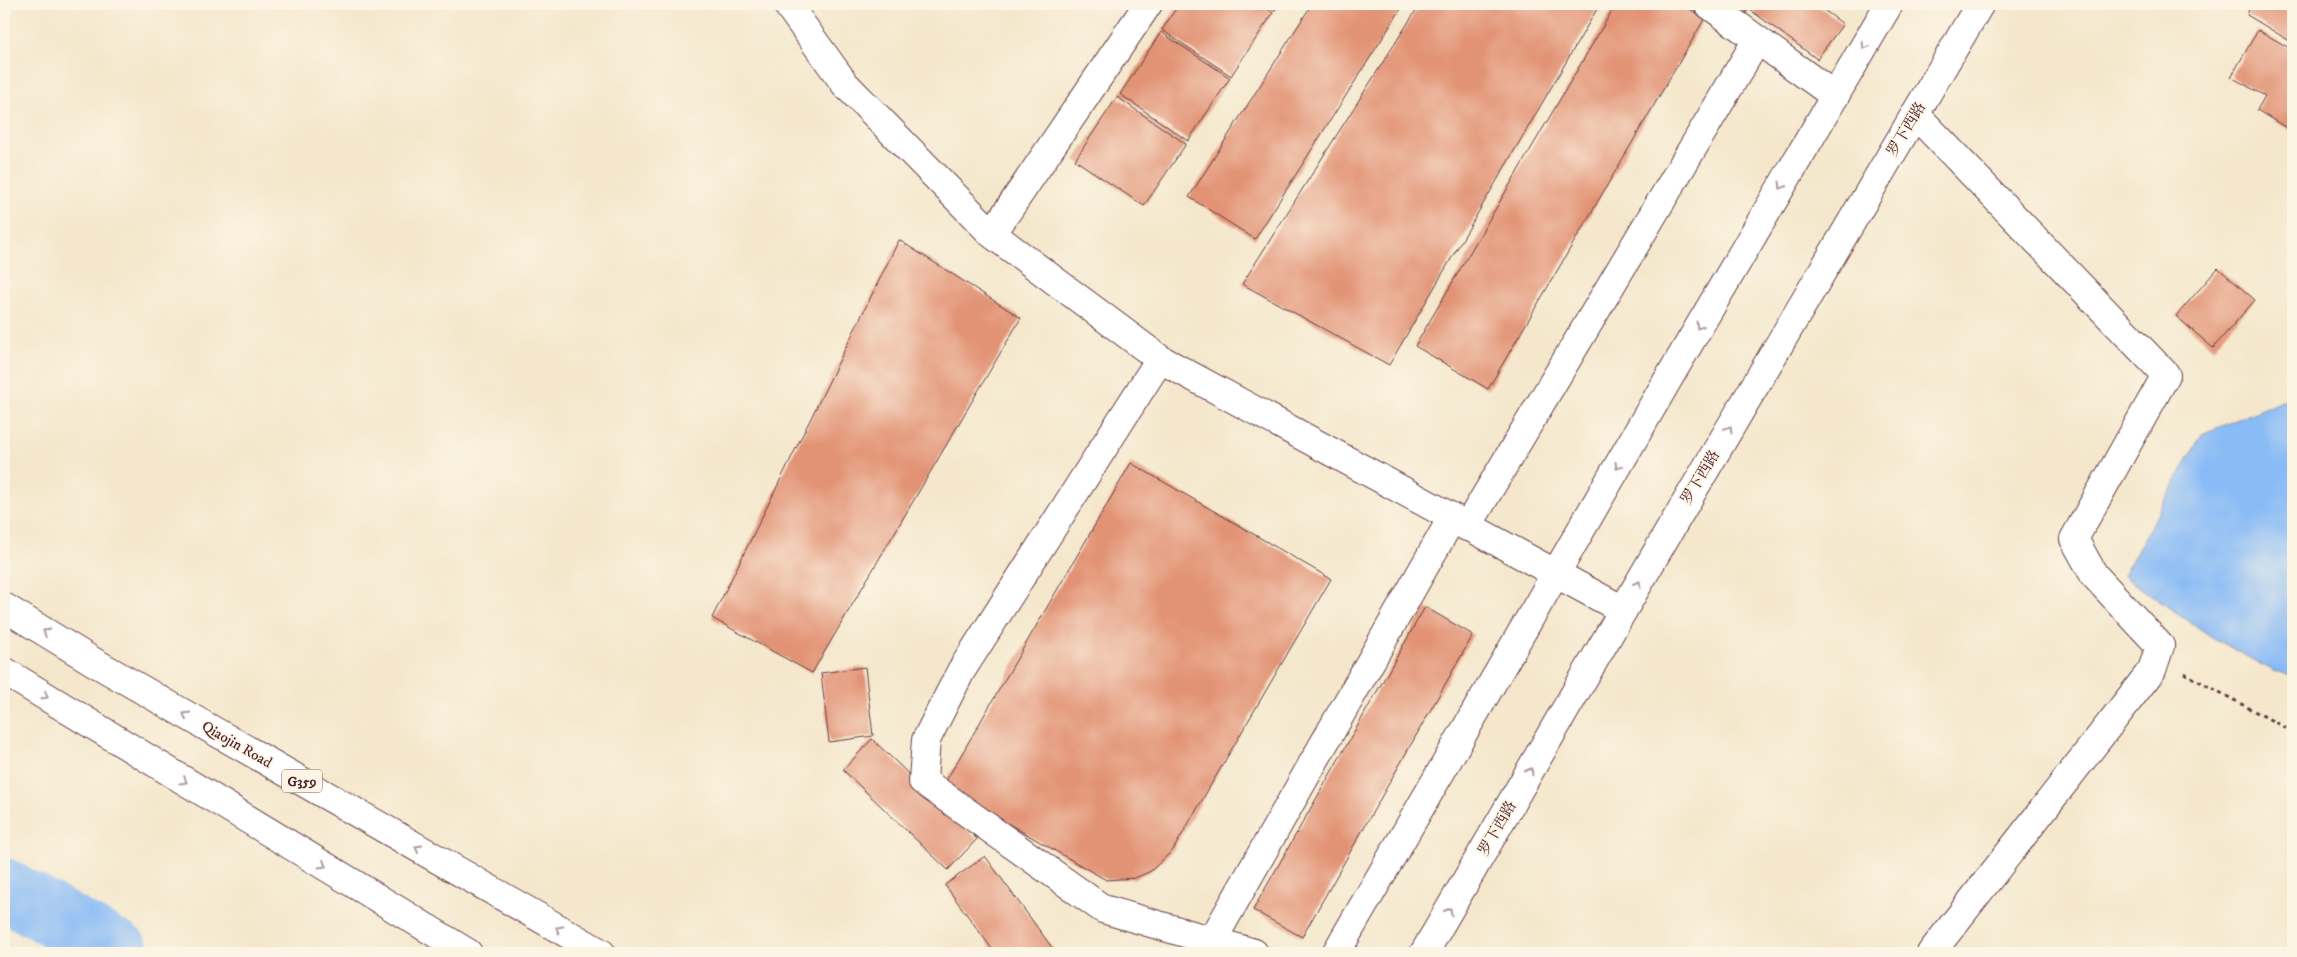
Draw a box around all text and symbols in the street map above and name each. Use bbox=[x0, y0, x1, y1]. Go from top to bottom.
one-way arrow bbox=[1861, 40, 1871, 49]
street label: 罗下西路 bbox=[1883, 99, 1930, 160]
one-way arrow bbox=[1778, 180, 1788, 189]
one-way arrow bbox=[1696, 320, 1706, 329]
one-way arrow bbox=[1722, 426, 1732, 435]
street label: 罗下西路 bbox=[1677, 447, 1724, 508]
one-way arrow bbox=[1614, 461, 1624, 470]
one-way arrow bbox=[1631, 581, 1641, 590]
one-way arrow bbox=[42, 629, 51, 639]
one-way arrow bbox=[40, 690, 49, 700]
one-way arrow bbox=[182, 711, 191, 721]
street label: Qiaojin Road bbox=[198, 717, 276, 772]
one-way arrow bbox=[1523, 767, 1533, 776]
road number: G359 bbox=[282, 769, 322, 792]
one-way arrow bbox=[179, 774, 188, 784]
street label: 罗下西路 bbox=[1474, 798, 1521, 859]
one-way arrow bbox=[414, 844, 423, 854]
one-way arrow bbox=[318, 859, 327, 869]
one-way arrow bbox=[1442, 908, 1452, 917]
one-way arrow bbox=[555, 925, 564, 935]

